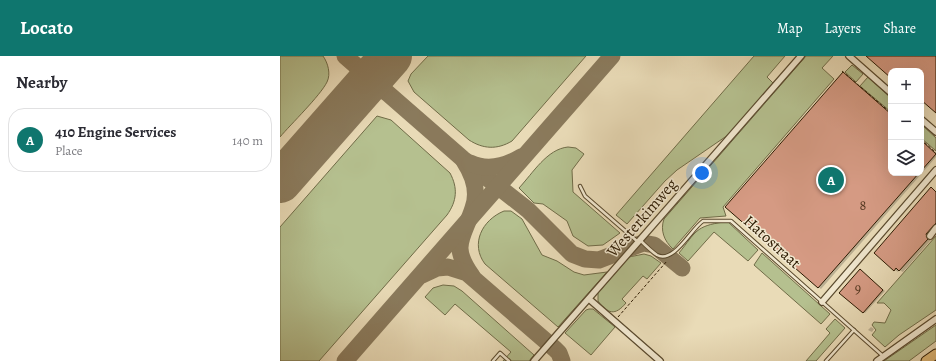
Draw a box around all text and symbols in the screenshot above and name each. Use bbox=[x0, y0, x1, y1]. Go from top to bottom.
text: Locato bbox=[20, 15, 73, 41]
text: Map bbox=[777, 19, 803, 38]
text: Layers bbox=[825, 19, 861, 38]
text: Share bbox=[883, 19, 916, 38]
map controls bbox=[888, 68, 924, 176]
button: + bbox=[888, 68, 924, 104]
text: Nearby bbox=[16, 71, 67, 94]
button: − bbox=[888, 104, 924, 140]
text: 410 Engine Services bbox=[55, 122, 176, 142]
text: A bbox=[26, 132, 34, 149]
text: 140 m bbox=[232, 132, 263, 149]
button: layers bbox=[888, 140, 924, 176]
text: Place bbox=[55, 142, 83, 159]
your location bbox=[692, 163, 712, 183]
pin: A bbox=[818, 165, 844, 195]
street label: Westerkimweg bbox=[601, 174, 682, 263]
house number: 8 bbox=[860, 196, 867, 215]
street label: Hatostraat bbox=[739, 210, 805, 274]
house number: 9 bbox=[855, 279, 861, 298]

